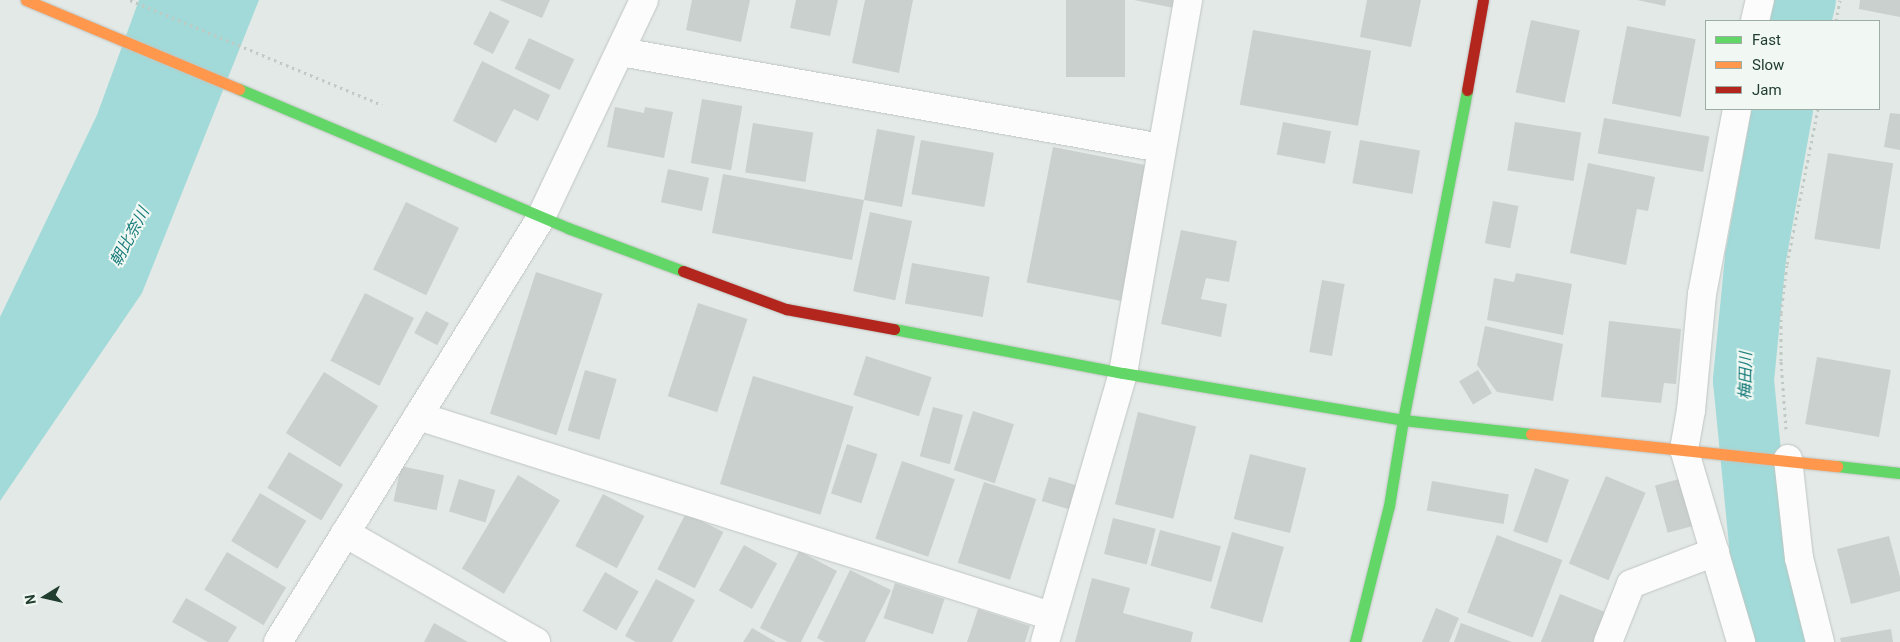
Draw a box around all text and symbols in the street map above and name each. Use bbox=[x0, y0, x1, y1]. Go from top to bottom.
legend bbox=[1705, 20, 1880, 110]
text: Fast bbox=[1752, 31, 1781, 49]
text: Slow bbox=[1752, 56, 1784, 74]
text: Jam bbox=[1752, 81, 1782, 99]
water label: 朝比奈川 bbox=[107, 204, 153, 270]
water label: 梅田川 bbox=[1736, 352, 1756, 400]
north arrow bbox=[20, 572, 70, 622]
text: N bbox=[21, 593, 39, 606]

